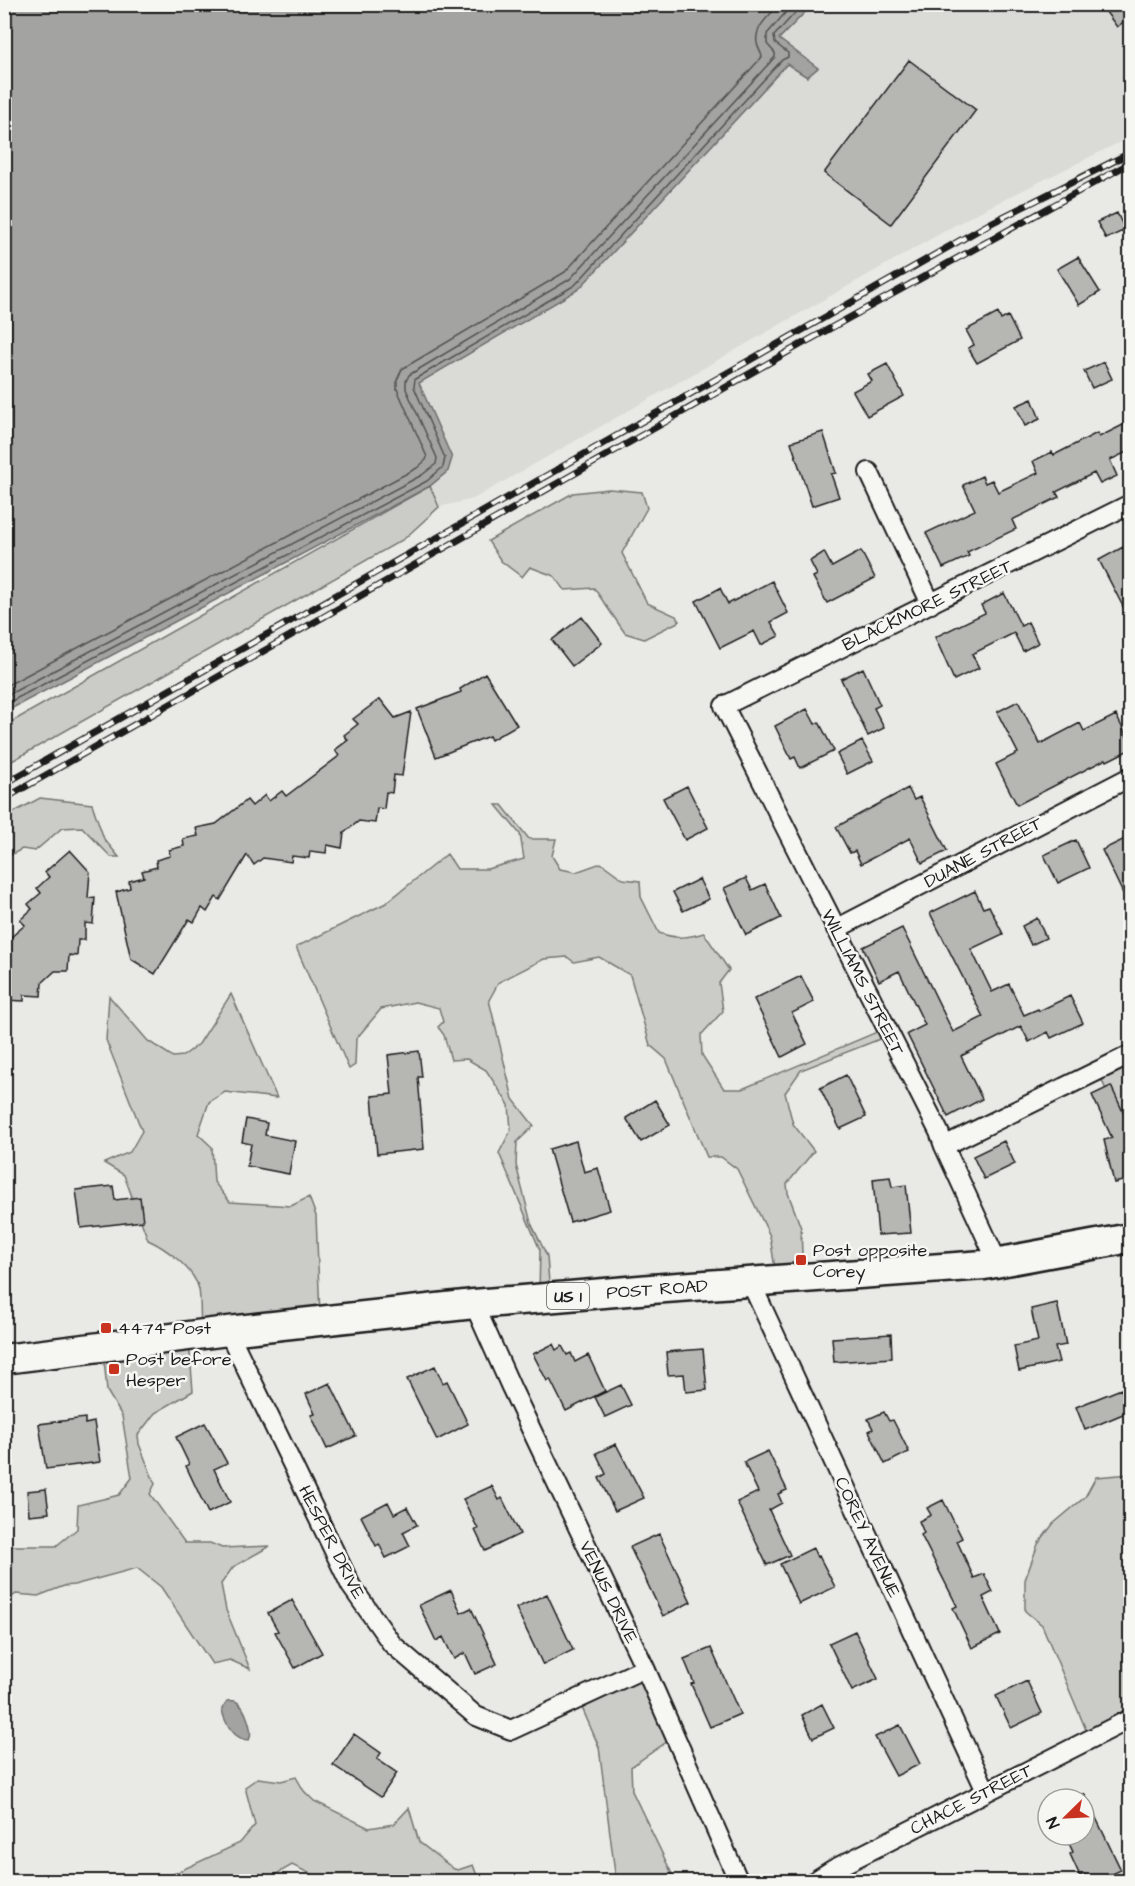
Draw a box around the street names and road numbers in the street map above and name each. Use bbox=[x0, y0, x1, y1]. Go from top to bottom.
street label: BLACKMORE STREET bbox=[838, 553, 1017, 658]
street label: DUANE STREET bbox=[920, 810, 1047, 894]
street label: WILLIAMS STREET bbox=[815, 905, 911, 1060]
street label: POST ROAD bbox=[605, 1273, 709, 1306]
road number: US 1 bbox=[547, 1283, 589, 1309]
street label: COREY AVENUE bbox=[829, 1473, 907, 1602]
street label: HESPER DRIVE bbox=[292, 1481, 371, 1604]
street label: VENUS DRIVE bbox=[573, 1537, 644, 1648]
street label: CHACE STREET bbox=[906, 1758, 1037, 1841]

